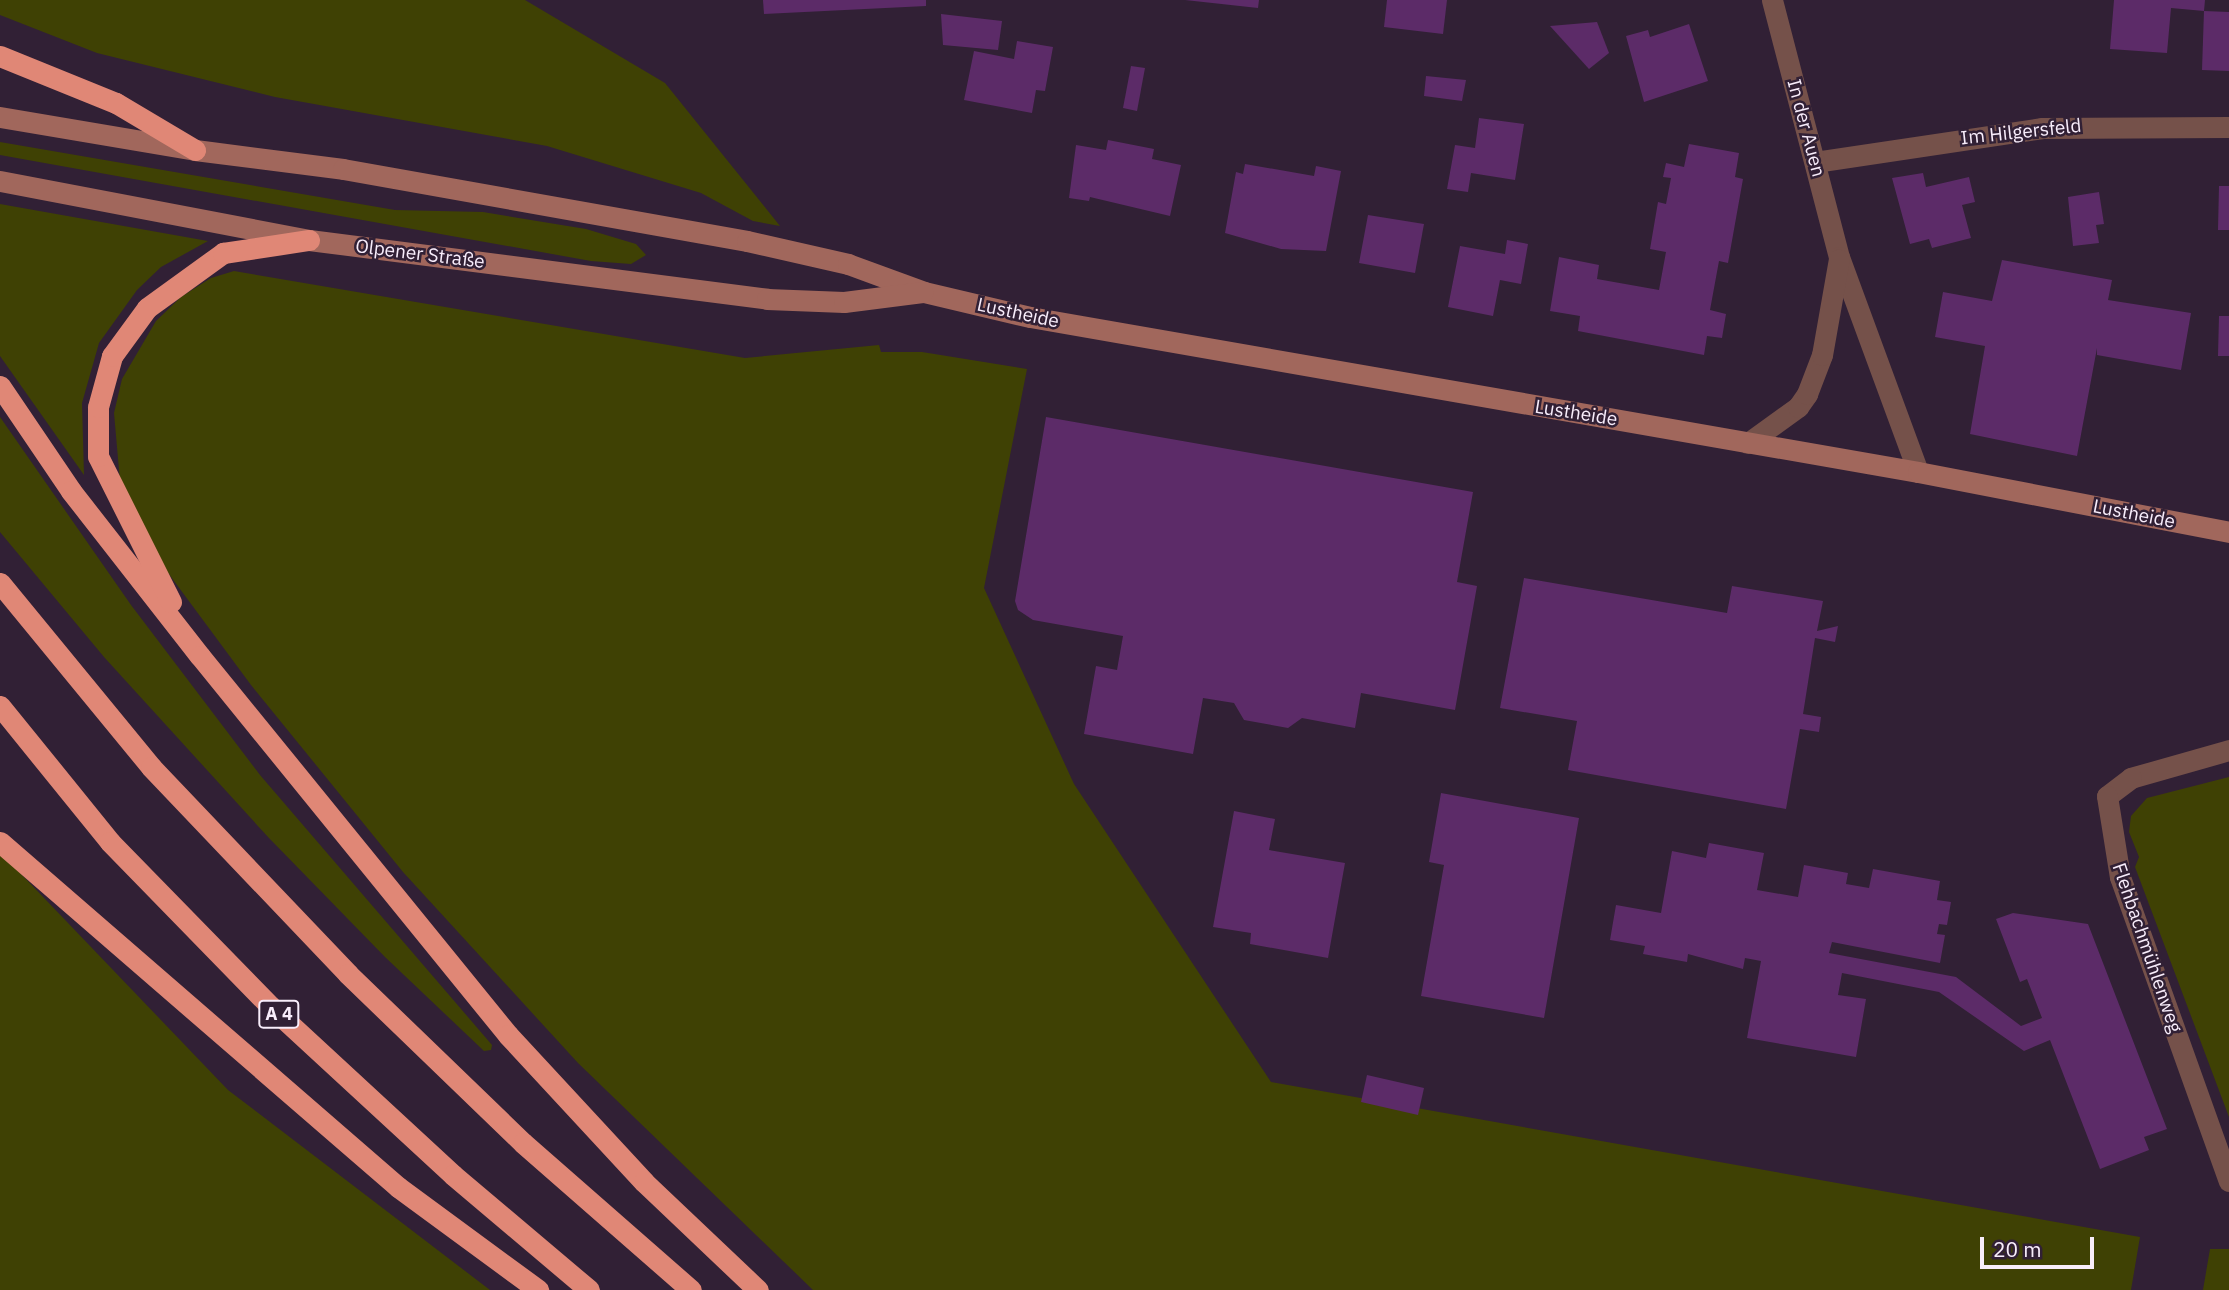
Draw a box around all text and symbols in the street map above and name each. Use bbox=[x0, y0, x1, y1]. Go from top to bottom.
street label: In der Auen bbox=[1782, 77, 1830, 179]
street label: Im Hilgersfeld bbox=[1960, 114, 2082, 150]
street label: Olpener Straße bbox=[354, 235, 486, 273]
street label: Lustheide bbox=[975, 293, 1061, 333]
street label: Lustheide bbox=[1533, 395, 1619, 431]
street label: Lustheide bbox=[2091, 495, 2177, 533]
street label: Flehbachmühlenweg bbox=[2107, 860, 2187, 1036]
road number: A 4 bbox=[258, 1000, 300, 1028]
scale bar bbox=[1984, 1224, 2098, 1268]
text: 20 m bbox=[1993, 1235, 2042, 1263]

